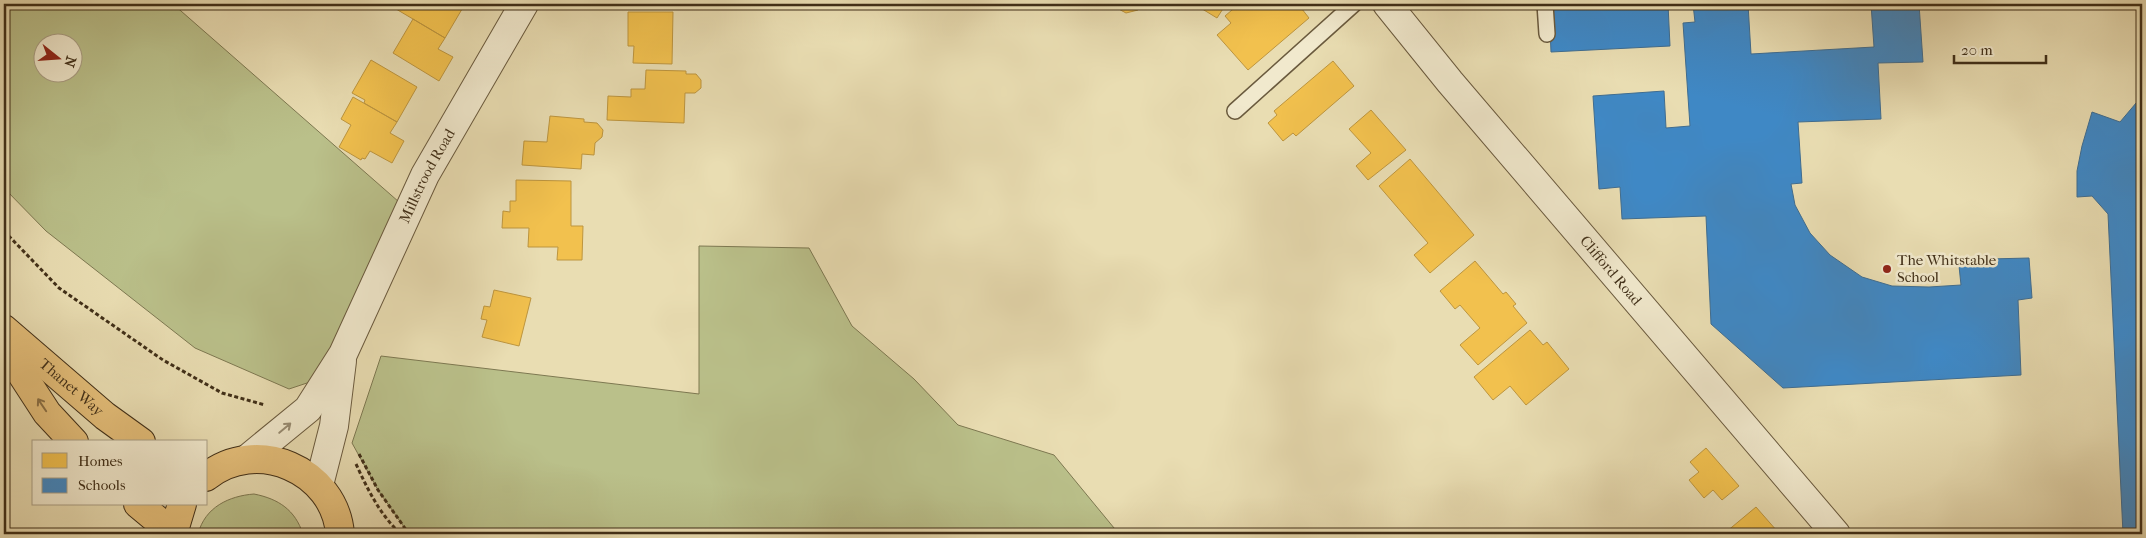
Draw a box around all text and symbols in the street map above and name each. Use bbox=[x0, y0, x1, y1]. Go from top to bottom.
north arrow bbox=[32, 32, 82, 82]
scale bar bbox=[1954, 32, 2046, 64]
text: 20 m bbox=[1961, 41, 1993, 59]
text: N bbox=[60, 54, 80, 70]
street label: Millstrood Road bbox=[395, 125, 459, 226]
street label: Clifford Road bbox=[1576, 232, 1646, 310]
place label: The Whitstable School bbox=[1897, 251, 1997, 286]
marker: The Whitstable School bbox=[1881, 263, 1893, 275]
street label: Thanet Way bbox=[36, 355, 108, 420]
one-way arrow bbox=[37, 398, 47, 412]
one-way arrow bbox=[278, 422, 291, 433]
legend bbox=[32, 440, 208, 506]
text: Homes bbox=[78, 452, 123, 470]
text: Schools bbox=[78, 476, 126, 494]

